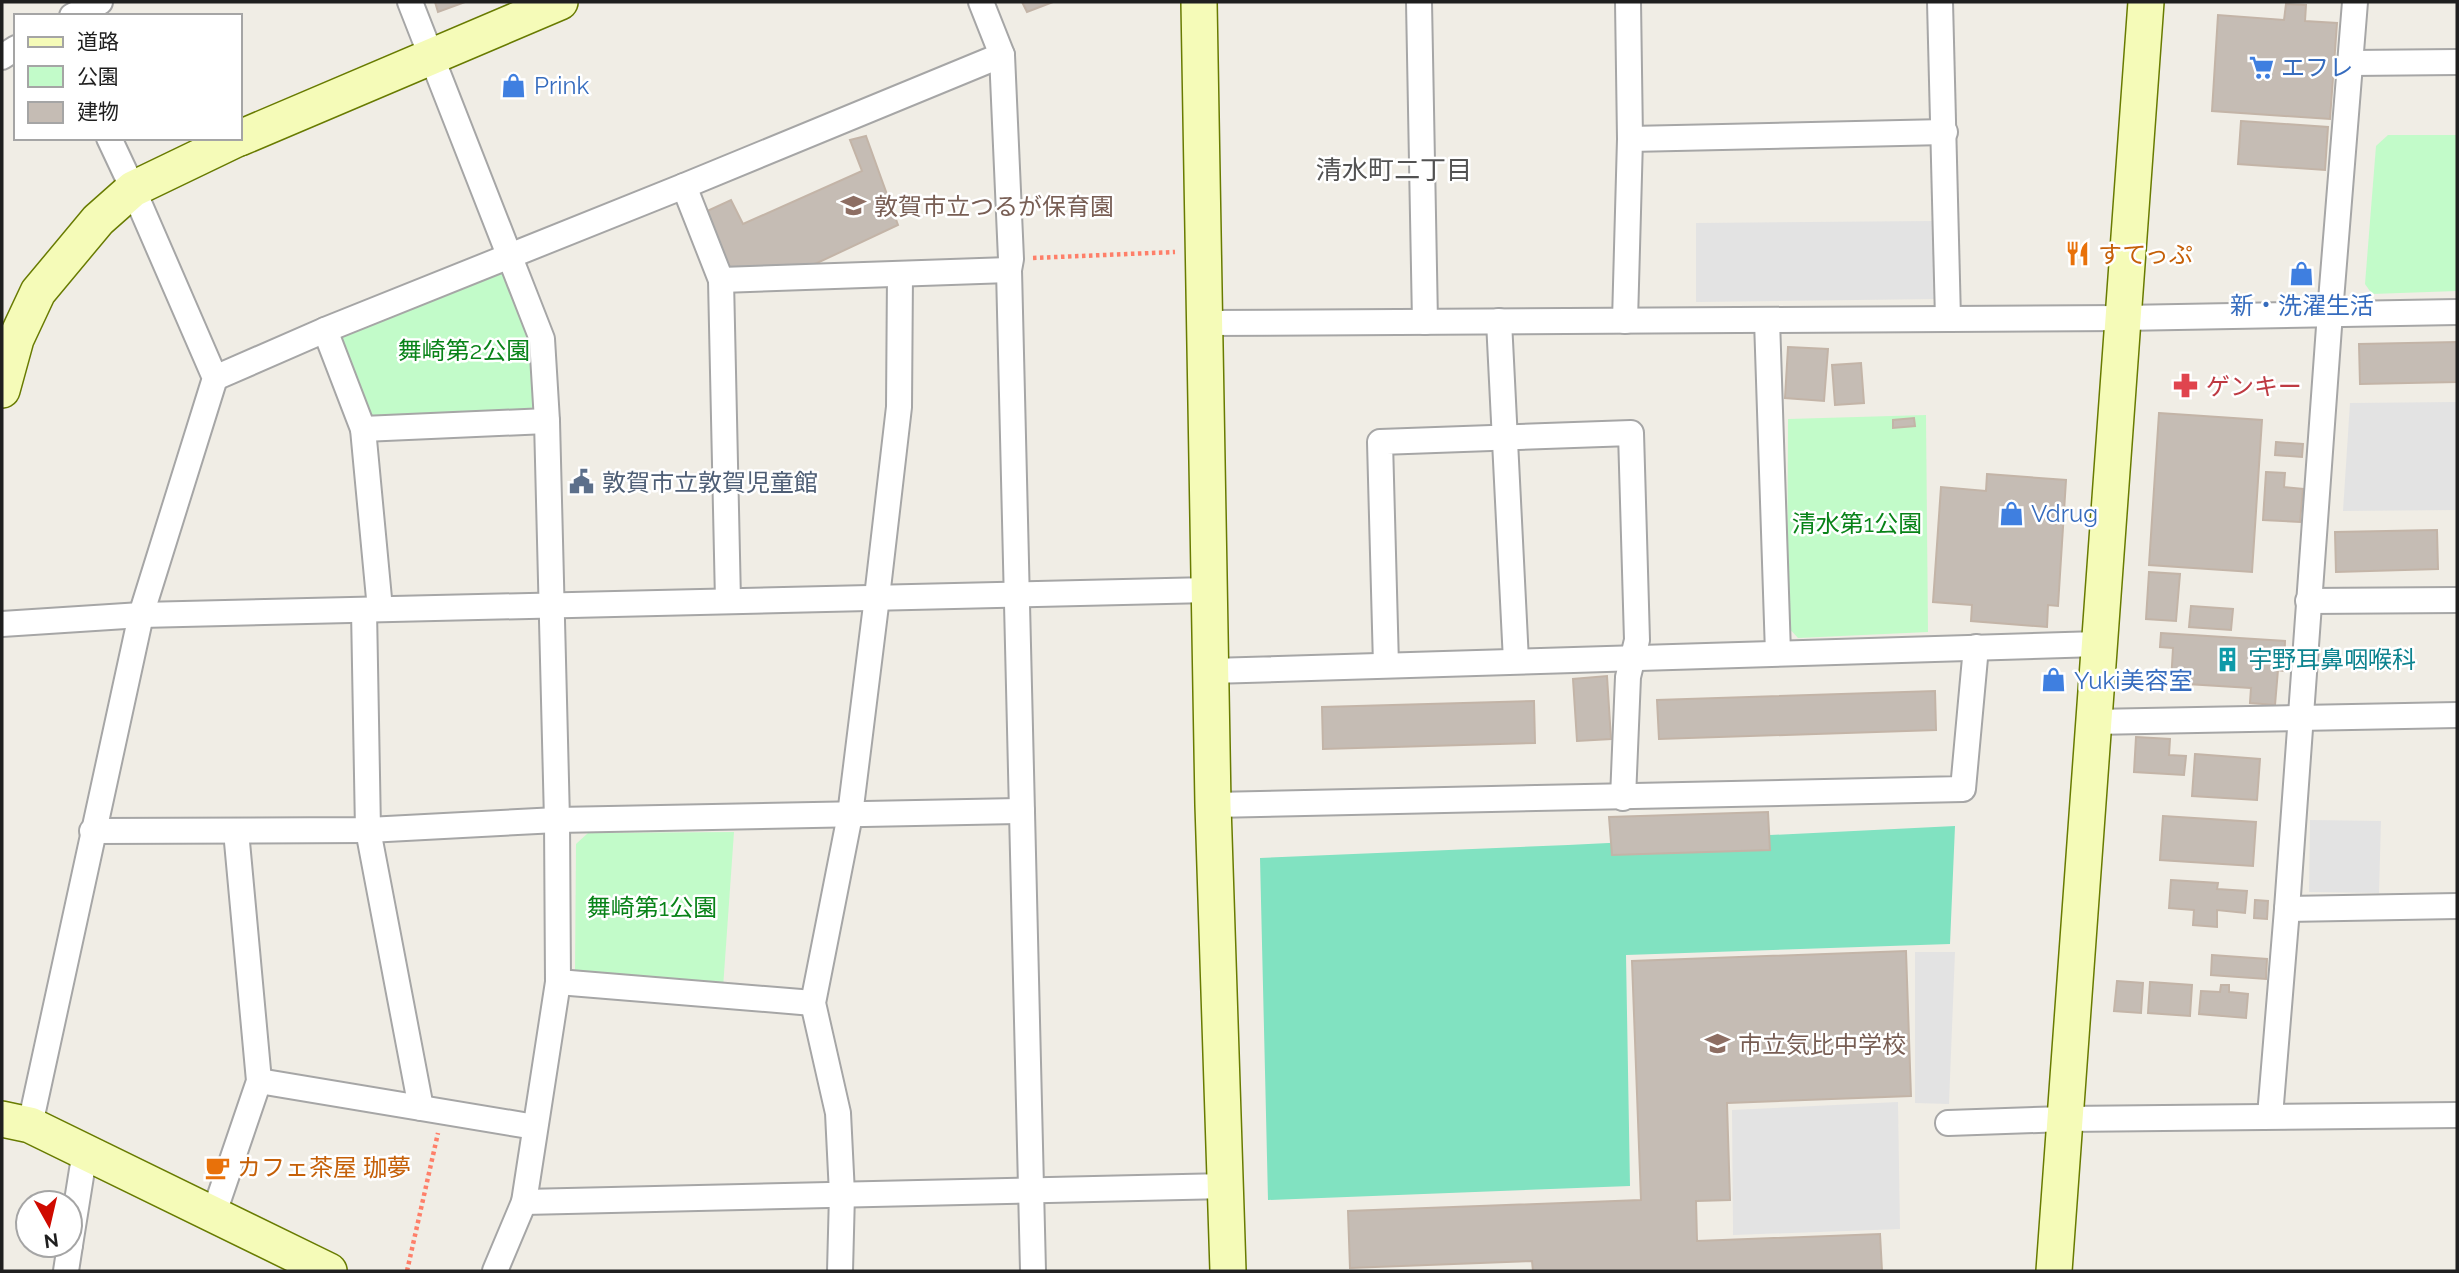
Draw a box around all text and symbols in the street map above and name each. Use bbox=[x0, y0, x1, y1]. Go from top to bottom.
legend bbox=[14, 14, 242, 140]
text: 道路 bbox=[77, 29, 119, 54]
supermarket icon: エフレ bbox=[2247, 53, 2275, 81]
place label: エフレ bbox=[2281, 53, 2353, 82]
text: 公園 bbox=[77, 64, 119, 89]
shop icon: Prink bbox=[500, 71, 528, 99]
place label: Prink bbox=[534, 71, 590, 100]
text: 建物 bbox=[77, 99, 119, 124]
district label: 清水町二丁目 bbox=[1316, 155, 1472, 185]
school or university icon: 敦賀市立つるが保育園 bbox=[840, 192, 868, 220]
place label: 敦賀市立つるが保育園 bbox=[874, 192, 1114, 221]
restaurant icon: すてっぷ bbox=[2064, 240, 2092, 268]
place label: すてっぷ bbox=[2098, 240, 2193, 269]
shop icon: 新・洗濯生活 bbox=[2288, 260, 2316, 288]
place label: 新・洗濯生活 bbox=[2230, 291, 2374, 320]
park label: 舞崎第2公園 bbox=[398, 336, 530, 365]
pharmacy icon: ゲンキー bbox=[2172, 372, 2200, 400]
place label: ゲンキー bbox=[2206, 372, 2302, 401]
public building icon: 敦賀市立敦賀児童館 bbox=[568, 468, 596, 496]
place label: 敦賀市立敦賀児童館 bbox=[602, 468, 818, 497]
shop icon: Vdrug bbox=[1997, 499, 2025, 527]
place label: Vdrug bbox=[2031, 499, 2098, 528]
park label: 清水第1公園 bbox=[1792, 509, 1922, 538]
building icon: 宇野耳鼻咽喉科 bbox=[2214, 645, 2242, 673]
place label: 宇野耳鼻咽喉科 bbox=[2248, 645, 2416, 674]
shop icon: Yuki美容室 bbox=[2040, 666, 2068, 694]
place label: Yuki美容室 bbox=[2074, 666, 2192, 695]
park label: 舞崎第1公園 bbox=[587, 893, 717, 922]
school or university icon: 市立気比中学校 bbox=[1704, 1030, 1732, 1058]
place label: 市立気比中学校 bbox=[1738, 1030, 1906, 1059]
cafe icon: カフェ茶屋 珈夢 bbox=[203, 1153, 231, 1181]
place label: カフェ茶屋 珈夢 bbox=[237, 1153, 411, 1182]
north arrow bbox=[14, 1189, 84, 1259]
text: N bbox=[43, 1229, 60, 1253]

